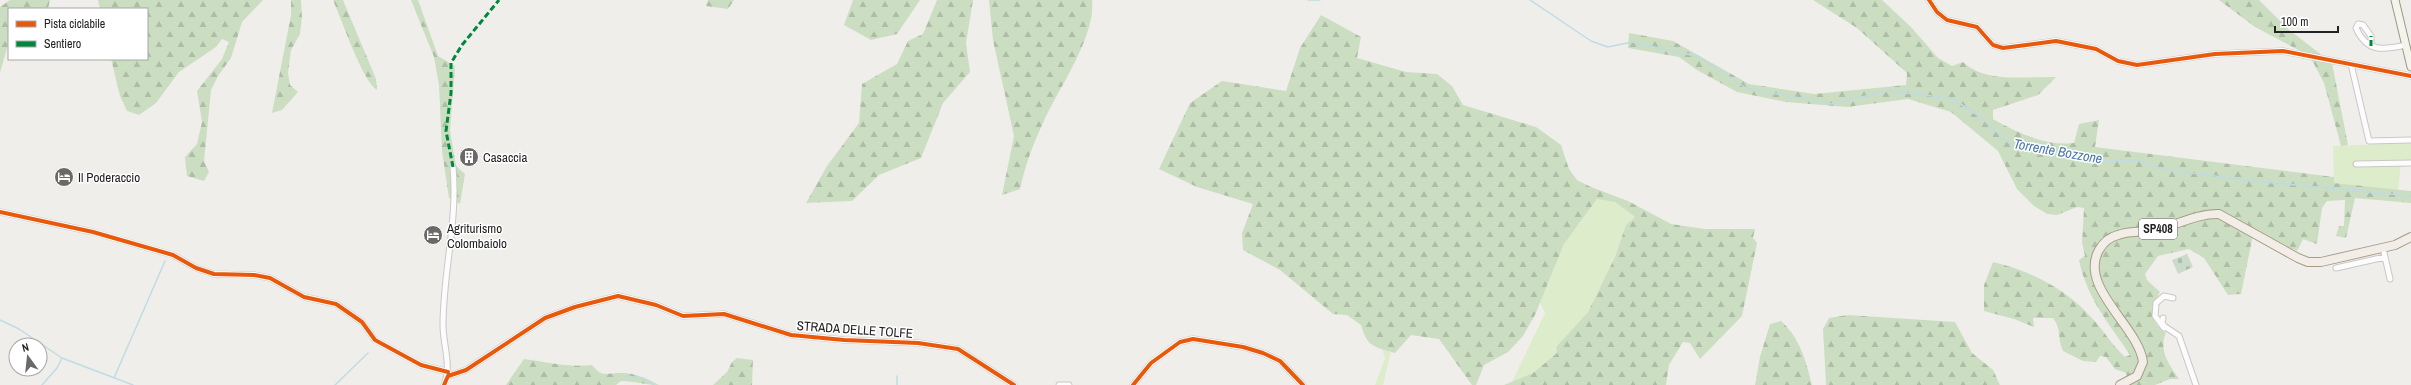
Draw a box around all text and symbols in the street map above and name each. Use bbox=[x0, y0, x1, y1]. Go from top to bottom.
legend bbox=[8, 8, 148, 60]
scale bar bbox=[2275, 8, 2338, 34]
text: 100 m bbox=[2281, 14, 2308, 30]
text: Pista ciclabile bbox=[44, 16, 105, 32]
text: Sentiero bbox=[44, 36, 81, 52]
water label: Torrente Bozzone bbox=[2012, 134, 2104, 168]
building icon: Casaccia bbox=[458, 146, 480, 168]
place label: Casaccia bbox=[483, 149, 528, 166]
hotel icon: Il Poderaccio bbox=[53, 166, 75, 188]
place label: Il Poderaccio bbox=[78, 169, 140, 186]
road number: SP408 bbox=[2139, 219, 2177, 239]
place label: Agriturismo Colombaiolo bbox=[446, 220, 507, 252]
hotel icon: Agriturismo Colombaiolo bbox=[422, 224, 444, 246]
street label: STRADA DELLE TOLFE bbox=[796, 317, 914, 342]
north arrow bbox=[8, 337, 48, 377]
text: N bbox=[20, 340, 30, 355]

